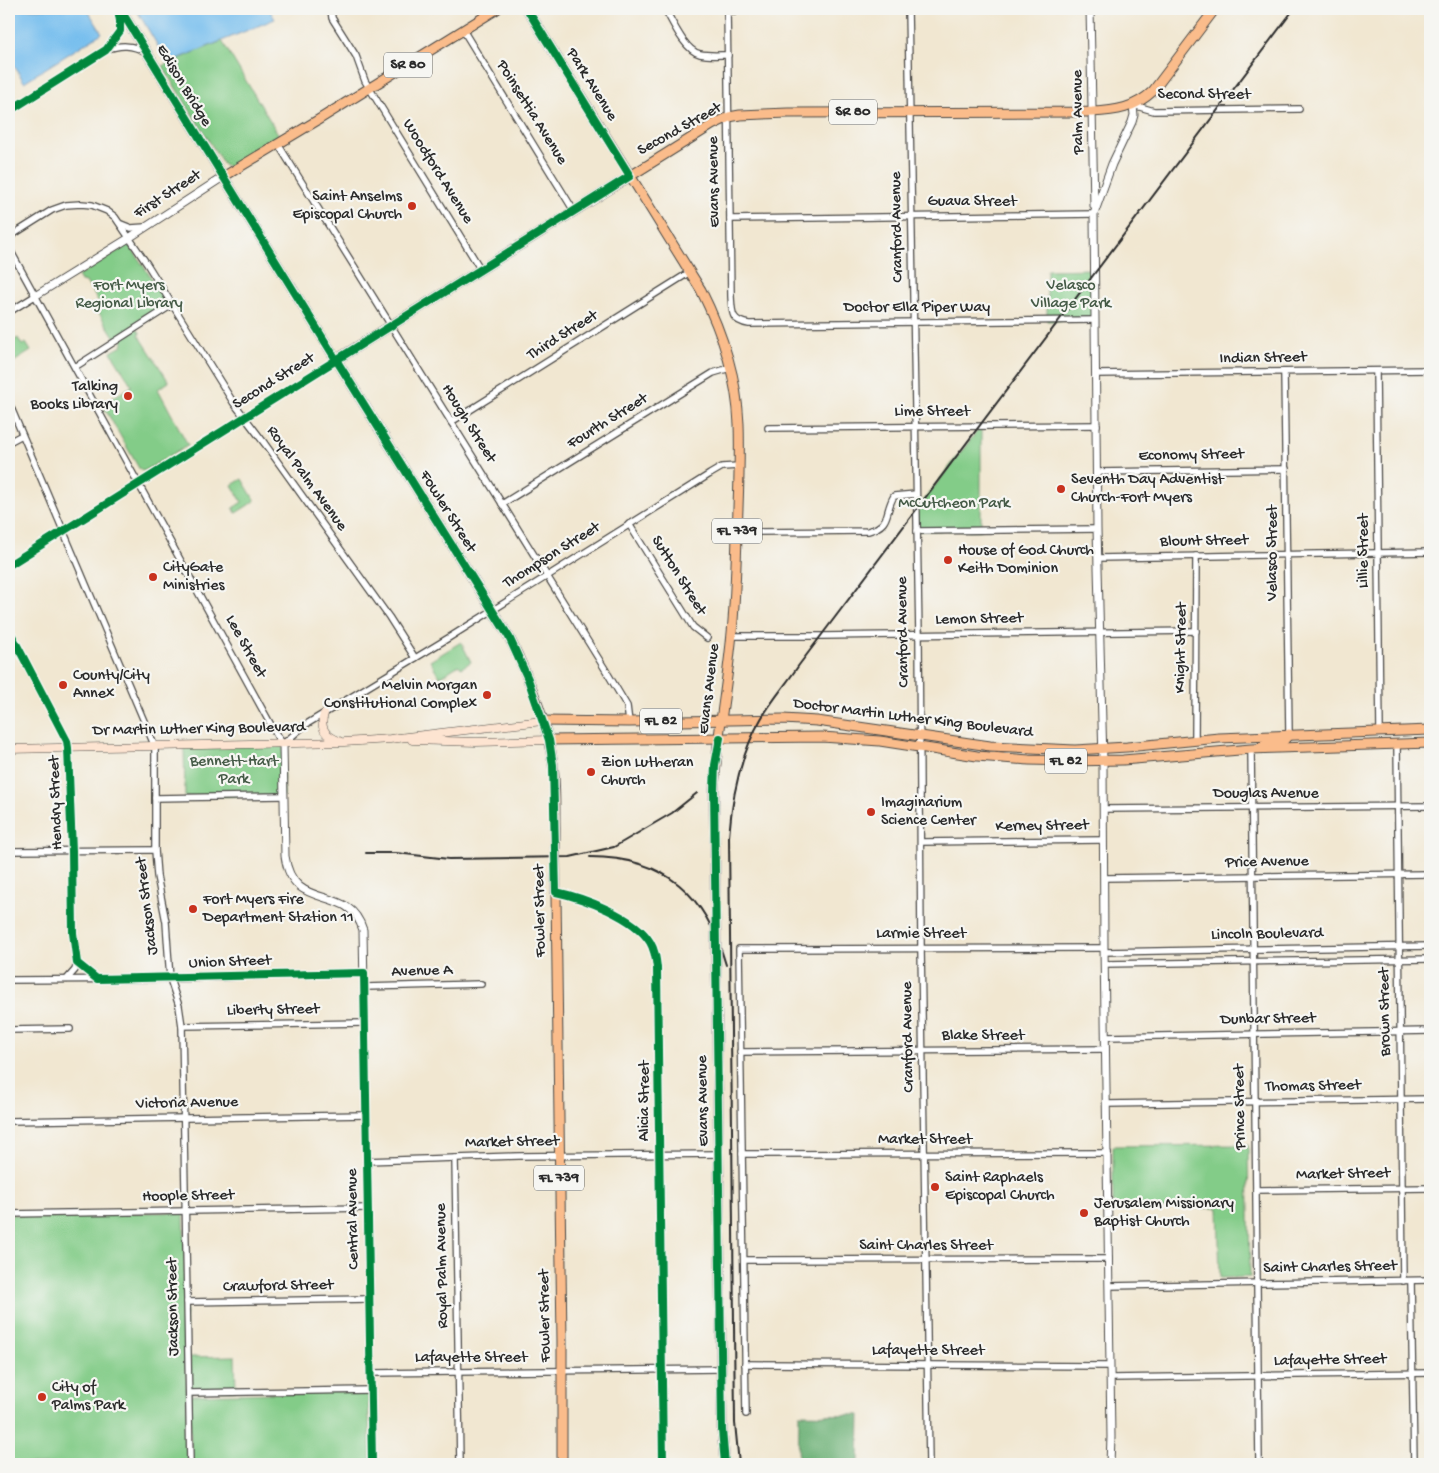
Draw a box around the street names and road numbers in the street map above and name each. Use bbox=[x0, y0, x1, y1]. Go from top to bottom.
street label: Edison Bridge bbox=[151, 41, 215, 131]
street label: Park Avenue bbox=[561, 44, 621, 126]
road number: SR 80 bbox=[384, 52, 432, 78]
street label: Poinsettia Avenue bbox=[491, 56, 571, 169]
street label: Palm Avenue bbox=[1069, 69, 1089, 155]
street label: Second Street bbox=[1158, 86, 1252, 105]
street label: Second Street bbox=[635, 98, 726, 161]
road number: SR 80 bbox=[829, 100, 877, 124]
street label: Woodford Avenue bbox=[397, 116, 477, 228]
street label: Evans Avenue bbox=[705, 135, 725, 228]
street label: First Street bbox=[130, 165, 206, 224]
street label: Cranford Avenue bbox=[888, 171, 908, 283]
street label: Guava Street bbox=[928, 193, 1018, 212]
street label: Doctor Ella Piper Way bbox=[843, 299, 990, 318]
street label: Third Street bbox=[523, 306, 603, 366]
street label: Second Street bbox=[230, 349, 320, 415]
street label: Indian Street bbox=[1219, 349, 1308, 369]
street label: Hough Street bbox=[436, 381, 500, 468]
street label: Fourth Street bbox=[563, 389, 653, 455]
street label: Lime Street bbox=[894, 403, 971, 422]
street label: Royal Palm Avenue bbox=[261, 423, 351, 536]
street label: Economy Street bbox=[1138, 446, 1245, 466]
street label: Fowler Street bbox=[414, 467, 480, 558]
street label: Velasco Street bbox=[1264, 504, 1283, 602]
street label: Lillie Street bbox=[1355, 512, 1374, 588]
street label: Thompson Street bbox=[499, 518, 605, 594]
road number: FL 739 bbox=[712, 518, 762, 544]
street label: Blount Street bbox=[1159, 532, 1250, 552]
street label: Sutton Street bbox=[646, 533, 711, 621]
street label: Cranford Avenue bbox=[894, 576, 914, 688]
street label: Knight Street bbox=[1172, 601, 1192, 693]
street label: Lemon Street bbox=[935, 610, 1025, 630]
street label: Lee Street bbox=[220, 612, 271, 683]
street label: Evans Avenue bbox=[695, 642, 725, 735]
street label: Doctor Martin Luther King Boulevard bbox=[791, 695, 1035, 743]
road number: FL 82 bbox=[640, 708, 682, 734]
street label: Dr Martin Luther King Boulevard bbox=[92, 719, 307, 741]
road number: FL 82 bbox=[1045, 748, 1087, 774]
street label: Hendry Street bbox=[46, 754, 68, 850]
street label: Douglas Avenue bbox=[1212, 785, 1320, 804]
street label: Kerney Street bbox=[995, 817, 1090, 837]
street label: Price Avenue bbox=[1224, 853, 1310, 873]
street label: Jackson Street bbox=[132, 855, 163, 956]
street label: Fowler Street bbox=[531, 863, 551, 959]
street label: Lincoln Boulevard bbox=[1211, 924, 1325, 945]
street label: Larmie Street bbox=[876, 925, 967, 944]
street label: Union Street bbox=[188, 952, 273, 974]
street label: Avenue A bbox=[391, 961, 455, 983]
street label: Brown Street bbox=[1376, 966, 1396, 1057]
street label: Cranford Avenue bbox=[899, 981, 919, 1093]
street label: Liberty Street bbox=[227, 1001, 321, 1021]
street label: Dunbar Street bbox=[1219, 1010, 1317, 1030]
street label: Blake Street bbox=[941, 1027, 1026, 1046]
street label: Evans Avenue bbox=[694, 1054, 714, 1147]
street label: Alicia Street bbox=[636, 1059, 655, 1141]
street label: Prince Street bbox=[1231, 1063, 1251, 1151]
street label: Thomas Street bbox=[1264, 1077, 1362, 1097]
street label: Victoria Avenue bbox=[135, 1094, 239, 1114]
street label: Market Street bbox=[878, 1131, 973, 1150]
street label: Market Street bbox=[465, 1133, 561, 1153]
street label: Market Street bbox=[1296, 1165, 1392, 1185]
road number: FL 739 bbox=[534, 1166, 584, 1190]
street label: Central Avenue bbox=[344, 1168, 364, 1270]
street label: Hoople Street bbox=[142, 1187, 236, 1207]
street label: Royal Palm Avenue bbox=[432, 1202, 454, 1329]
street label: Saint Charles Street bbox=[859, 1237, 994, 1256]
street label: Jackson Street bbox=[164, 1256, 184, 1356]
street label: Saint Charles Street bbox=[1263, 1257, 1398, 1279]
street label: Fowler Street bbox=[536, 1268, 556, 1364]
street label: Crawford Street bbox=[223, 1277, 335, 1297]
street label: Lafayette Street bbox=[872, 1342, 986, 1361]
street label: Lafayette Street bbox=[415, 1349, 529, 1368]
street label: Lafayette Street bbox=[1274, 1350, 1388, 1371]

